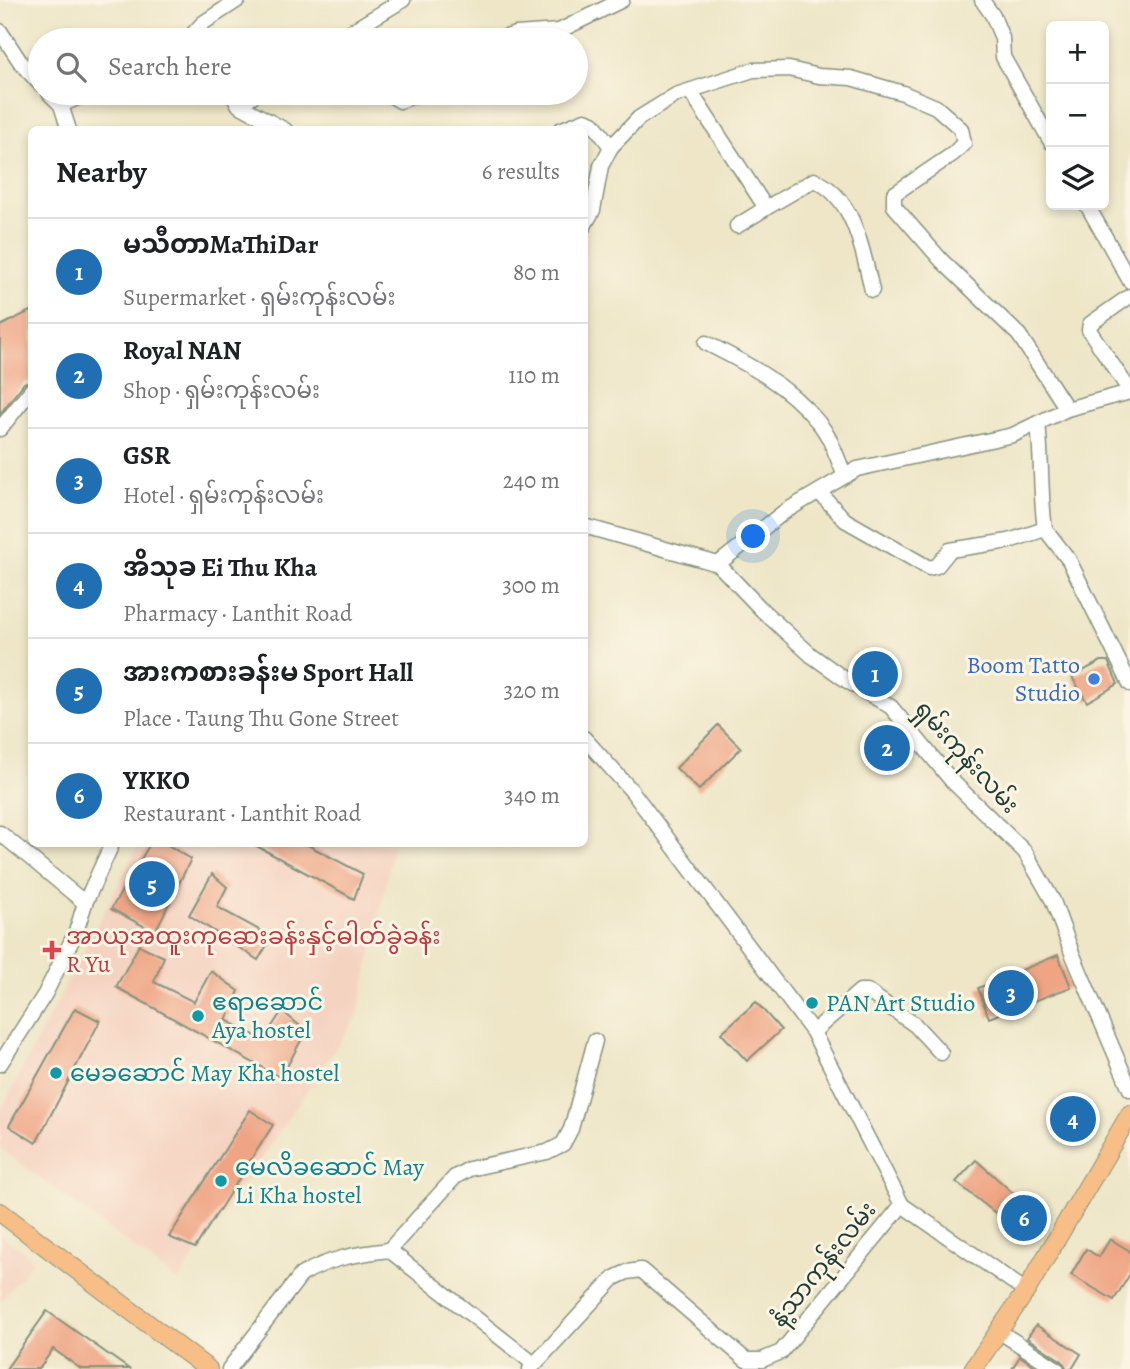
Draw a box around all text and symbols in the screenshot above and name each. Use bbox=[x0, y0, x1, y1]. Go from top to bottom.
map controls bbox=[1046, 21, 1109, 210]
button: + bbox=[1046, 21, 1109, 84]
search box bbox=[28, 28, 588, 105]
icon: search bbox=[52, 48, 90, 86]
text: Search here bbox=[108, 49, 232, 84]
button: − bbox=[1046, 84, 1109, 147]
button: layers bbox=[1046, 147, 1109, 210]
text: Nearby bbox=[56, 152, 147, 192]
text: 6 results bbox=[482, 156, 560, 187]
text: မသီတာMaThiDar bbox=[123, 227, 318, 262]
text: 1 bbox=[75, 257, 83, 288]
text: 80 m bbox=[513, 257, 560, 288]
text: Supermarket · ရှမ်းကုန်းလမ်း bbox=[123, 282, 396, 313]
text: Royal NAN bbox=[123, 333, 241, 368]
text: 2 bbox=[73, 360, 85, 391]
text: 110 m bbox=[508, 360, 560, 391]
text: Shop · ရှမ်းကုန်းလမ်း bbox=[123, 375, 320, 406]
text: GSR bbox=[123, 438, 171, 473]
text: 3 bbox=[74, 465, 84, 496]
text: 240 m bbox=[503, 465, 560, 496]
text: Hotel · ရှမ်းကုန်းလမ်း bbox=[123, 480, 324, 511]
your location bbox=[736, 519, 770, 553]
text: အိသုခ Ei Thu Kha bbox=[123, 550, 317, 585]
text: 4 bbox=[74, 570, 84, 601]
text: 300 m bbox=[502, 570, 560, 601]
text: Pharmacy · Lanthit Road bbox=[123, 598, 352, 629]
pin: 1 bbox=[852, 648, 898, 700]
place label: Boom Tatto Studio bbox=[966, 649, 1080, 709]
text: အားကစားခန်းမ Sport Hall bbox=[123, 655, 413, 690]
marker: Boom Tatto Studio bbox=[1086, 671, 1102, 687]
text: 5 bbox=[74, 675, 84, 706]
text: 320 m bbox=[504, 675, 560, 706]
street label: ရှမ်းကုန်းလမ်း bbox=[906, 694, 1026, 822]
text: Place · Taung Thu Gone Street bbox=[123, 703, 399, 734]
pin: 2 bbox=[864, 722, 910, 774]
text: YKKO bbox=[123, 763, 190, 798]
text: 6 bbox=[74, 780, 84, 811]
text: 340 m bbox=[504, 780, 560, 811]
text: Restaurant · Lanthit Road bbox=[123, 798, 361, 829]
pin: 5 bbox=[129, 858, 175, 910]
place label: အာယုအထူးကုဆေးခန်းနှင့်ဓါတ်ခွဲခန်း R Yu bbox=[66, 920, 441, 980]
marker: အာယုအထူးကုဆေးခန်းနှင့်ဓါတ်ခွဲခန်း R Yu bbox=[44, 942, 60, 958]
pin: 3 bbox=[988, 967, 1034, 1019]
place label: ဧရာဆောင် Aya hostel bbox=[211, 986, 323, 1046]
place label: PAN Art Studio bbox=[826, 987, 975, 1019]
marker: PAN Art Studio bbox=[804, 995, 820, 1011]
marker: ဧရာဆောင် Aya hostel bbox=[190, 1008, 206, 1024]
place label: မေခဆောင် May Kha hostel bbox=[70, 1057, 340, 1089]
marker: မေခဆောင် May Kha hostel bbox=[48, 1065, 64, 1081]
pin: 4 bbox=[1050, 1093, 1096, 1145]
place label: မေလိခဆောင် May Li Kha hostel bbox=[235, 1151, 424, 1211]
marker: မေလိခဆောင် May Li Kha hostel bbox=[213, 1173, 229, 1189]
pin: 6 bbox=[1001, 1192, 1047, 1244]
street label: နံ့သာကုန်းလမ်း bbox=[763, 1195, 886, 1335]

